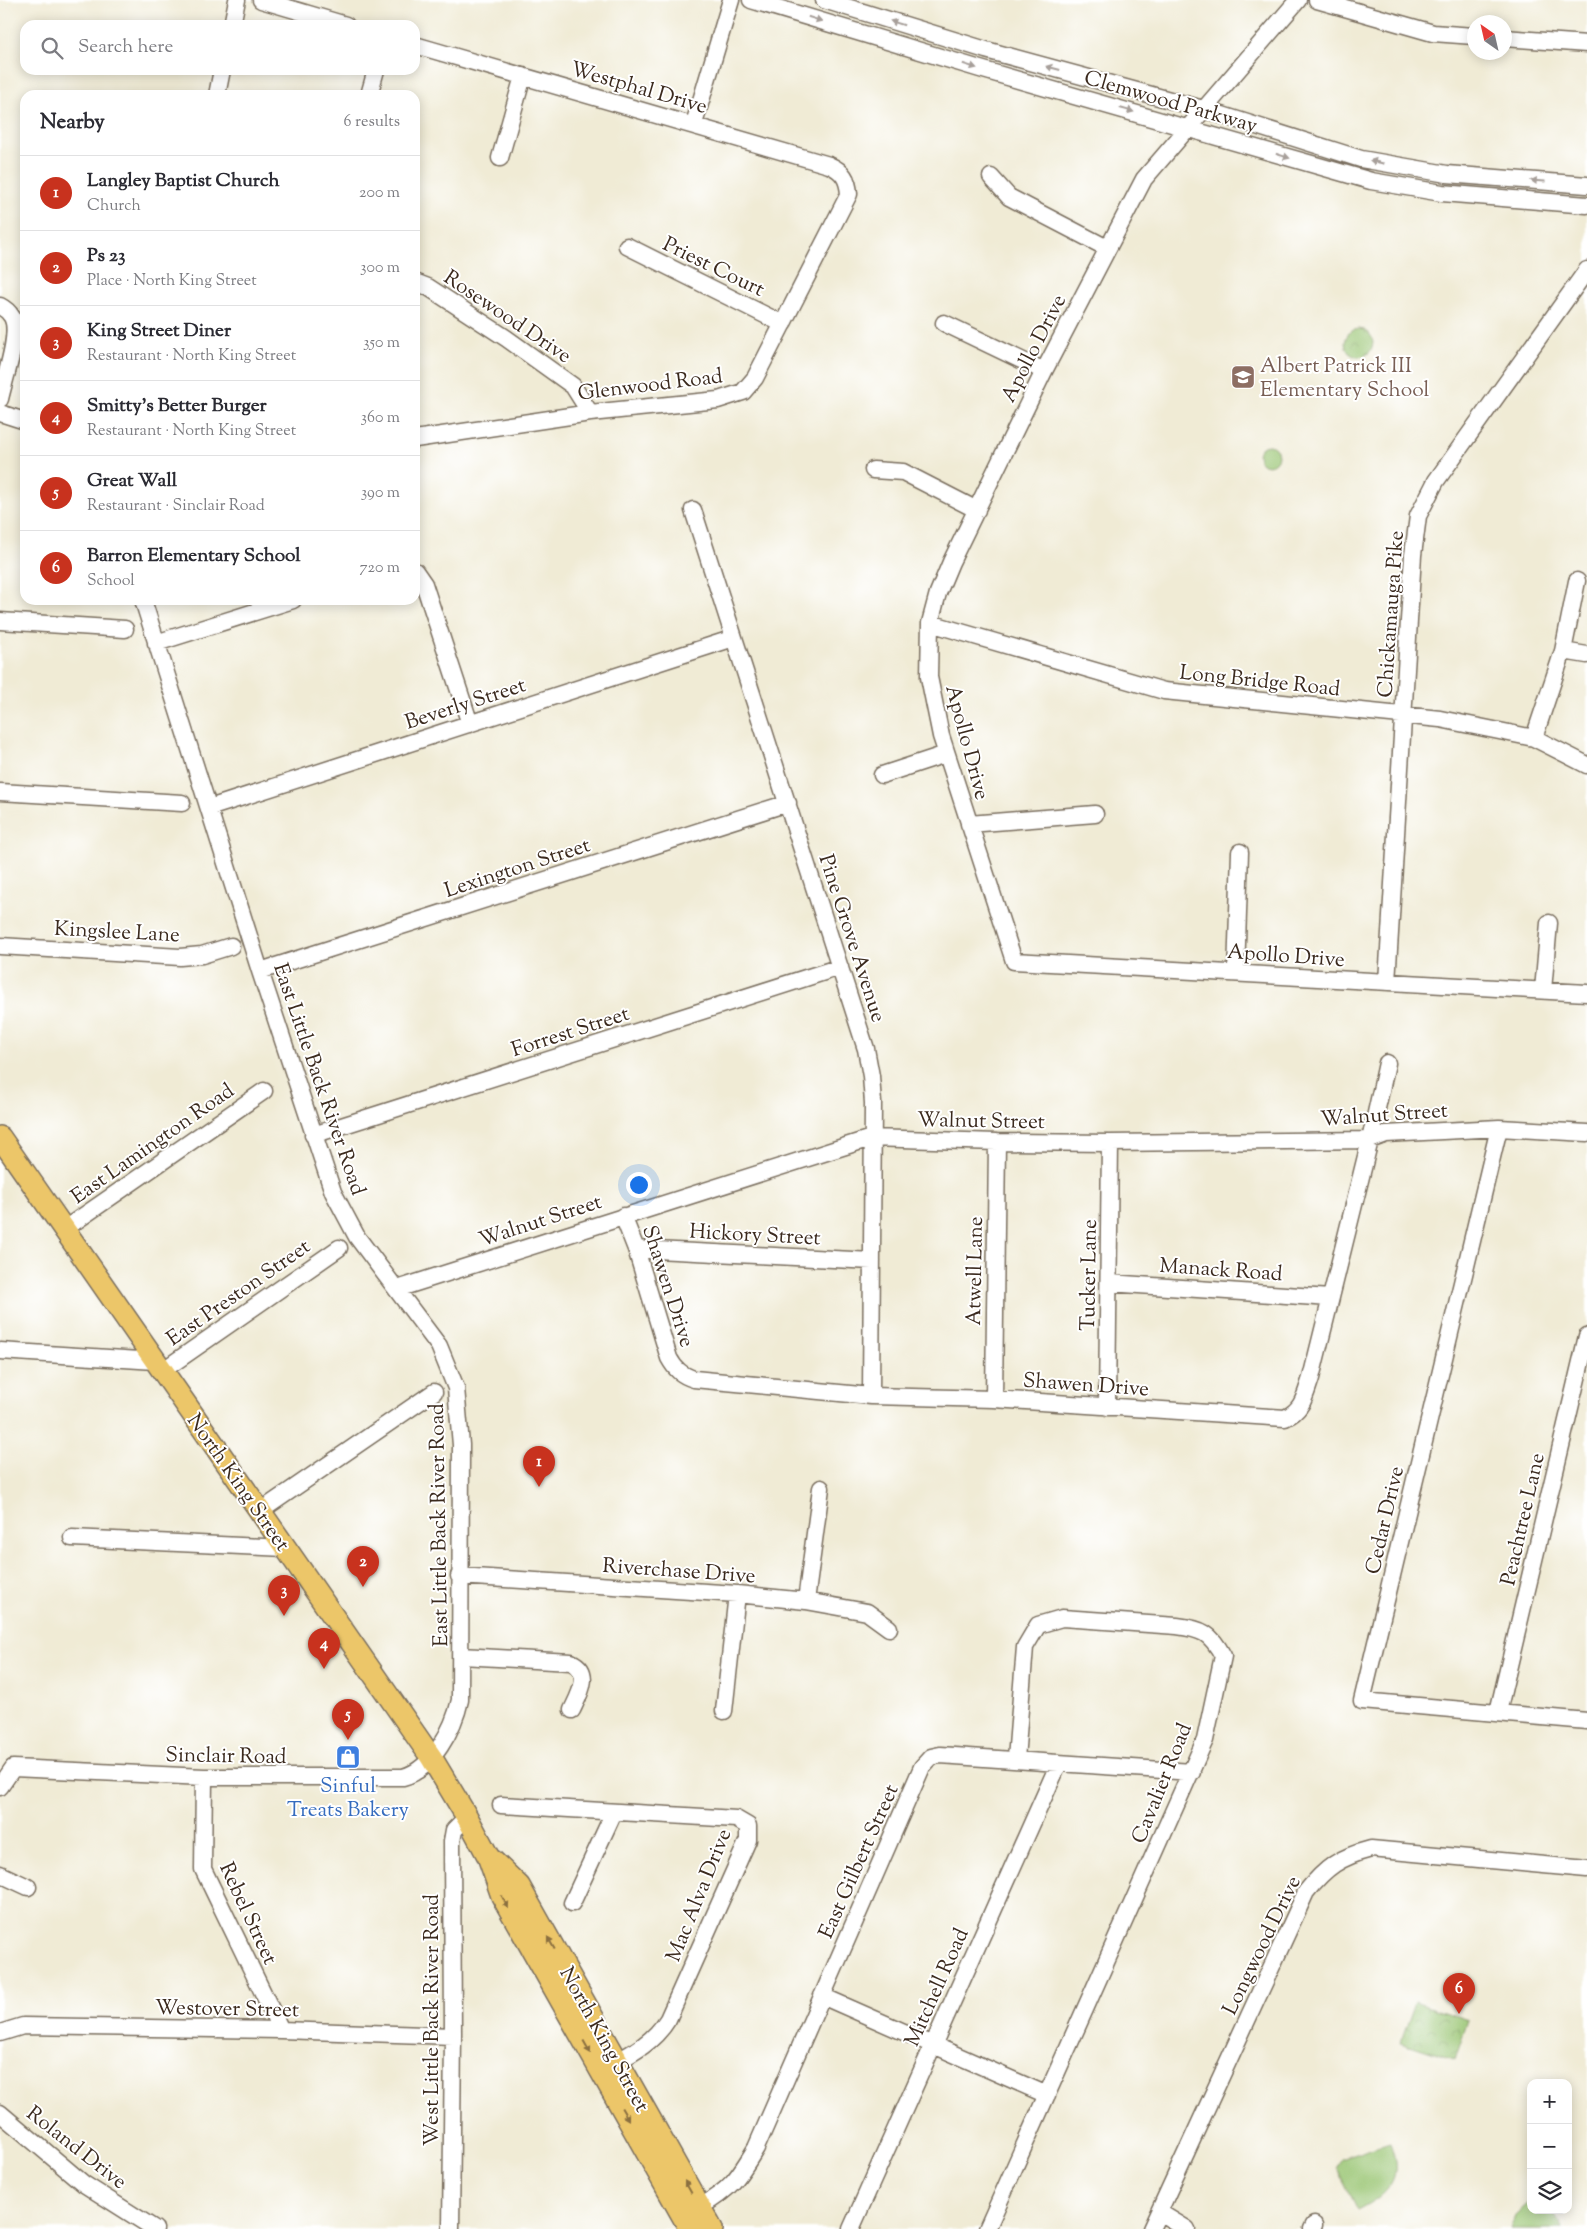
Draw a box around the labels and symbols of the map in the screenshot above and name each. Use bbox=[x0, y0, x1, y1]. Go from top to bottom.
north arrow bbox=[1467, 15, 1512, 60]
one-way arrow bbox=[807, 16, 822, 24]
one-way arrow bbox=[890, 18, 905, 26]
street label: Westphal Drive bbox=[567, 55, 710, 123]
one-way arrow bbox=[963, 63, 978, 71]
one-way arrow bbox=[1046, 64, 1061, 72]
street label: Clemwood Parkway bbox=[1080, 64, 1261, 142]
one-way arrow bbox=[1119, 107, 1134, 115]
one-way arrow bbox=[1275, 152, 1290, 160]
one-way arrow bbox=[1370, 158, 1385, 166]
one-way arrow bbox=[1530, 177, 1546, 185]
street label: Priest Court bbox=[657, 230, 769, 305]
street label: Rosewood Drive bbox=[437, 264, 577, 372]
street label: Apollo Drive bbox=[995, 290, 1075, 408]
place label: Albert Patrick III Elementary School bbox=[1260, 352, 1430, 406]
street label: Glenwood Road bbox=[576, 362, 725, 410]
school or university icon: Albert Patrick III Elementary School bbox=[1230, 364, 1256, 390]
street label: Chickamauga Pike bbox=[1371, 530, 1413, 699]
street label: Long Bridge Road bbox=[1178, 659, 1342, 705]
street label: Beverly Street bbox=[401, 671, 530, 739]
street label: Apollo Drive bbox=[936, 682, 996, 803]
street label: Lexington Street bbox=[441, 831, 595, 907]
street label: Pine Grove Avenue bbox=[810, 851, 892, 1026]
street label: Kingslee Lane bbox=[53, 915, 181, 951]
street label: Apollo Drive bbox=[1226, 938, 1346, 976]
street label: East Little Back River Road bbox=[264, 960, 372, 1200]
street label: Forrest Street bbox=[508, 1000, 633, 1066]
street label: East Lamington Road bbox=[65, 1077, 241, 1212]
street label: Walnut Street bbox=[1319, 1097, 1449, 1135]
street label: Walnut Street bbox=[917, 1106, 1045, 1138]
your location bbox=[626, 1172, 652, 1198]
street label: Walnut Street bbox=[475, 1188, 606, 1256]
street label: Atwell Lane bbox=[960, 1216, 992, 1326]
street label: Hickory Street bbox=[688, 1218, 821, 1254]
street label: Tucker Lane bbox=[1074, 1219, 1106, 1331]
street label: Shawen Drive bbox=[633, 1222, 701, 1351]
street label: East Preston Street bbox=[161, 1233, 317, 1355]
street label: Manack Road bbox=[1158, 1252, 1284, 1290]
street label: Shawen Drive bbox=[1022, 1367, 1150, 1405]
street label: East Little Back River Road bbox=[423, 1403, 457, 1647]
street label: North King Street bbox=[179, 1408, 296, 1558]
pin: 1 bbox=[523, 1446, 555, 1487]
street label: Peachtree Lane bbox=[1494, 1450, 1554, 1589]
street label: Cedar Drive bbox=[1359, 1463, 1413, 1578]
pin: 2 bbox=[347, 1546, 379, 1587]
street label: Riverchase Drive bbox=[601, 1552, 756, 1592]
pin: 3 bbox=[268, 1575, 300, 1616]
pin: 4 bbox=[308, 1628, 340, 1669]
pin: 5 bbox=[332, 1699, 364, 1740]
street label: Cavalier Road bbox=[1125, 1719, 1201, 1849]
street label: Sinclair Road bbox=[165, 1741, 287, 1773]
shop icon: Sinful Treats Bakery bbox=[335, 1744, 361, 1770]
place label: Sinful Treats Bakery bbox=[287, 1772, 410, 1826]
street label: East Gilbert Street bbox=[812, 1780, 907, 1944]
street label: Mac Alva Drive bbox=[660, 1825, 740, 1967]
street label: Rebel Street bbox=[210, 1858, 284, 1970]
street label: Longwood Drive bbox=[1216, 1871, 1309, 2021]
street label: West Little Back River Road bbox=[418, 1894, 448, 2146]
one-way arrow bbox=[501, 1894, 509, 1909]
street label: Mitchell Road bbox=[898, 1924, 977, 2052]
one-way arrow bbox=[547, 1936, 555, 1951]
street label: North King Street bbox=[551, 1962, 656, 2118]
pin: 6 bbox=[1443, 1973, 1475, 2014]
street label: Westover Street bbox=[155, 1994, 299, 2026]
one-way arrow bbox=[583, 2041, 592, 2054]
street label: Roland Drive bbox=[19, 2100, 132, 2197]
one-way arrow bbox=[621, 2106, 629, 2121]
one-way arrow bbox=[684, 2180, 693, 2193]

